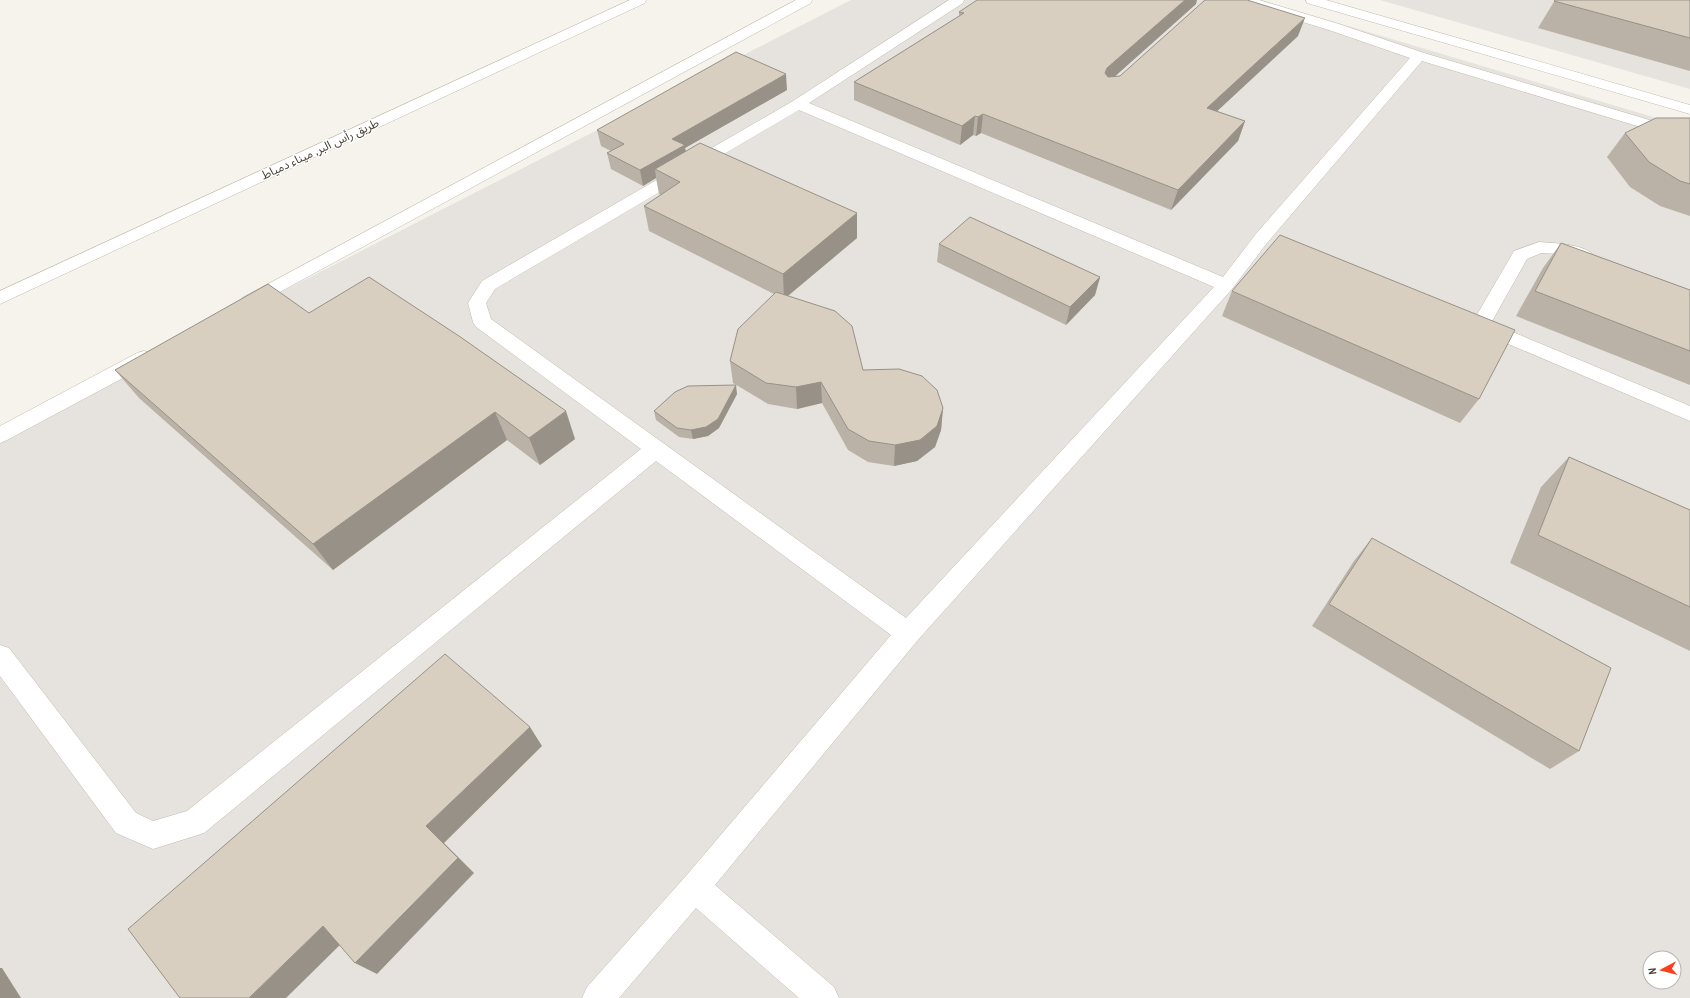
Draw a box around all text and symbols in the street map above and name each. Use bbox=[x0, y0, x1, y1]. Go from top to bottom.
street label: طريق رأس البر, ميناء دمياط bbox=[258, 115, 382, 183]
north arrow bbox=[1642, 950, 1682, 990]
text: N bbox=[1645, 967, 1659, 975]

